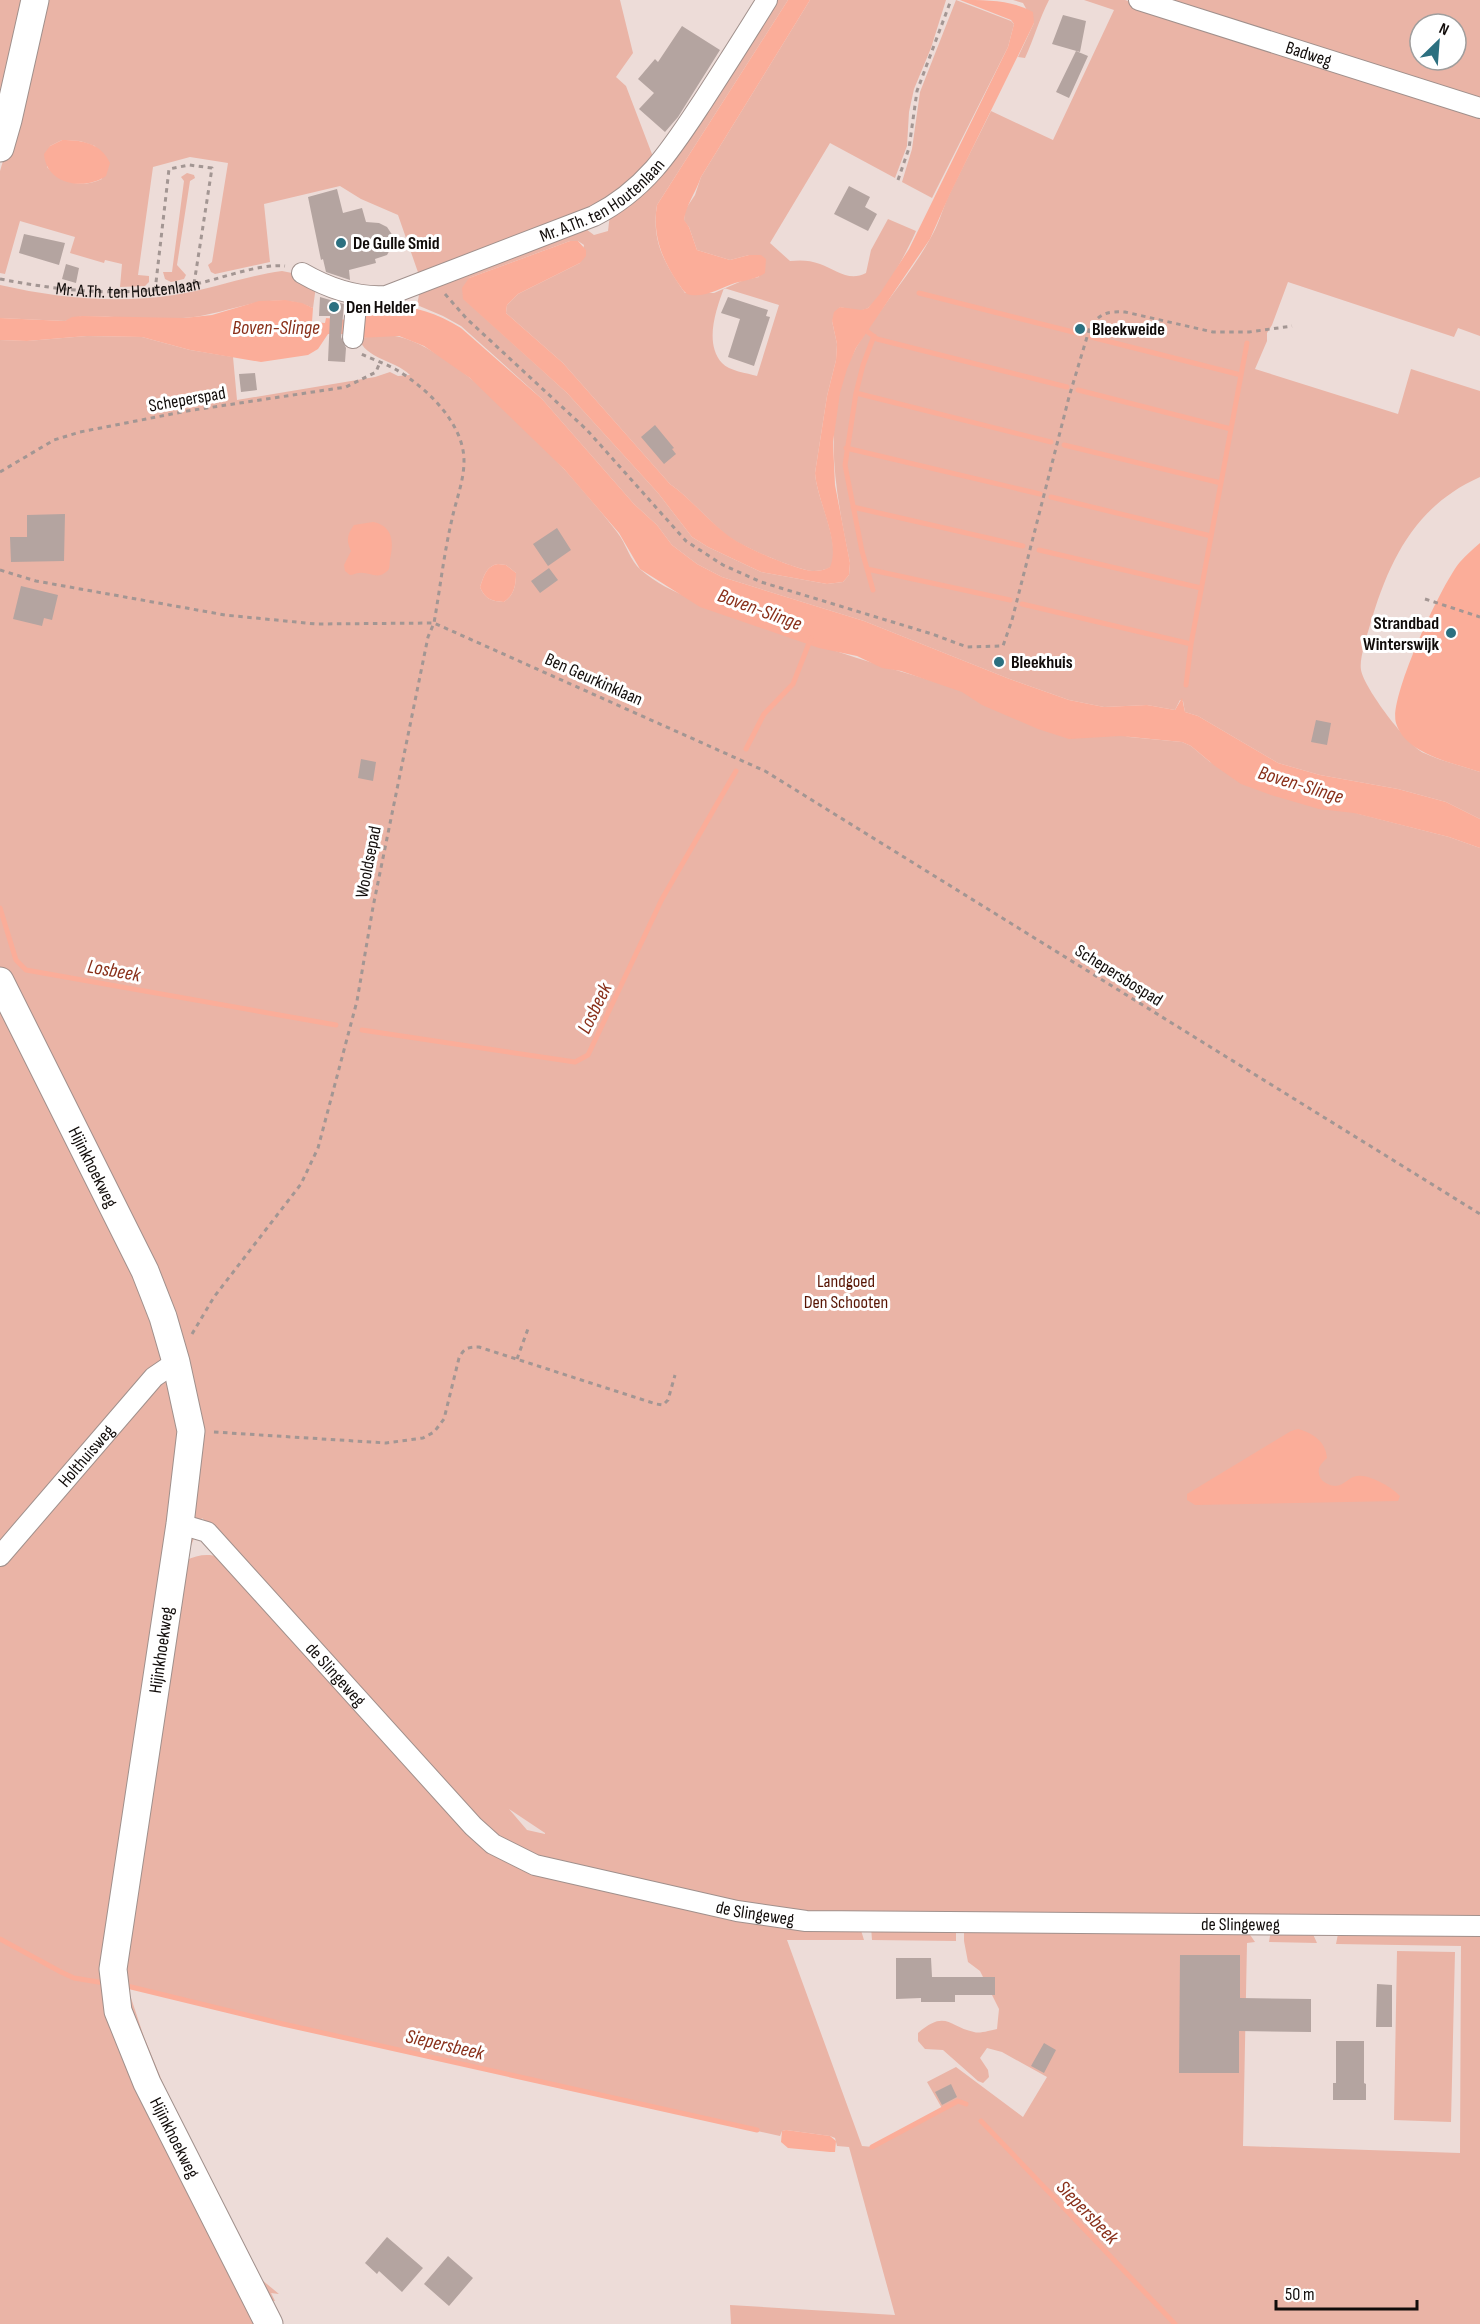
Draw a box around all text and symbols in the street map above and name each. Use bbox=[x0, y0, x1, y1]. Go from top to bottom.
north arrow bbox=[1408, 12, 1468, 72]
text: N bbox=[1436, 19, 1452, 40]
street label: Badweg bbox=[1283, 37, 1334, 71]
street label: Mr. A.Th. ten Houtenlaan bbox=[537, 155, 669, 247]
place label: De Gulle Smid bbox=[353, 233, 440, 254]
marker: De Gulle Smid bbox=[334, 236, 348, 250]
street label: Mr. A.Th. ten Houtenlaan bbox=[55, 273, 202, 303]
place label: Den Helder bbox=[346, 297, 416, 318]
marker: Den Helder bbox=[327, 300, 341, 314]
water label: Boven-Slinge bbox=[232, 316, 320, 340]
place label: Bleekweide bbox=[1092, 319, 1165, 340]
marker: Bleekweide bbox=[1073, 322, 1087, 336]
street label: Scheperspad bbox=[147, 382, 227, 417]
water label: Boven-Slinge bbox=[714, 584, 805, 636]
place label: Strandbad Winterswijk bbox=[1363, 613, 1439, 655]
marker: Strandbad Winterswijk bbox=[1444, 626, 1458, 640]
street label: Ben Geurkinklaan bbox=[542, 649, 646, 710]
place label: Bleekhuis bbox=[1011, 652, 1073, 673]
marker: Bleekhuis bbox=[992, 655, 1006, 669]
water label: Boven-Slinge bbox=[1255, 761, 1346, 809]
street label: Wooldsepad bbox=[351, 824, 386, 900]
street label: Schepersbospad bbox=[1071, 940, 1166, 1011]
water label: Losbeek bbox=[85, 955, 143, 988]
water label: Losbeek bbox=[572, 979, 618, 1038]
street label: Hijinkhoekweg bbox=[64, 1123, 122, 1211]
park label: Landgoed Den Schooten bbox=[804, 1271, 888, 1313]
street label: Holthuisweg bbox=[54, 1421, 119, 1492]
street label: Hijinkhoekweg bbox=[145, 1605, 178, 1695]
street label: de Slingeweg bbox=[301, 1638, 370, 1711]
street label: de Slingeweg bbox=[714, 1897, 796, 1930]
street label: de Slingeweg bbox=[1201, 1914, 1280, 1936]
water label: Siepersbeek bbox=[403, 2024, 487, 2066]
street label: Hijinkhoekweg bbox=[145, 2094, 203, 2182]
water label: Siepersbeek bbox=[1051, 2176, 1124, 2250]
scale bar bbox=[1276, 2273, 1417, 2311]
text: 50 m bbox=[1285, 2284, 1315, 2305]

